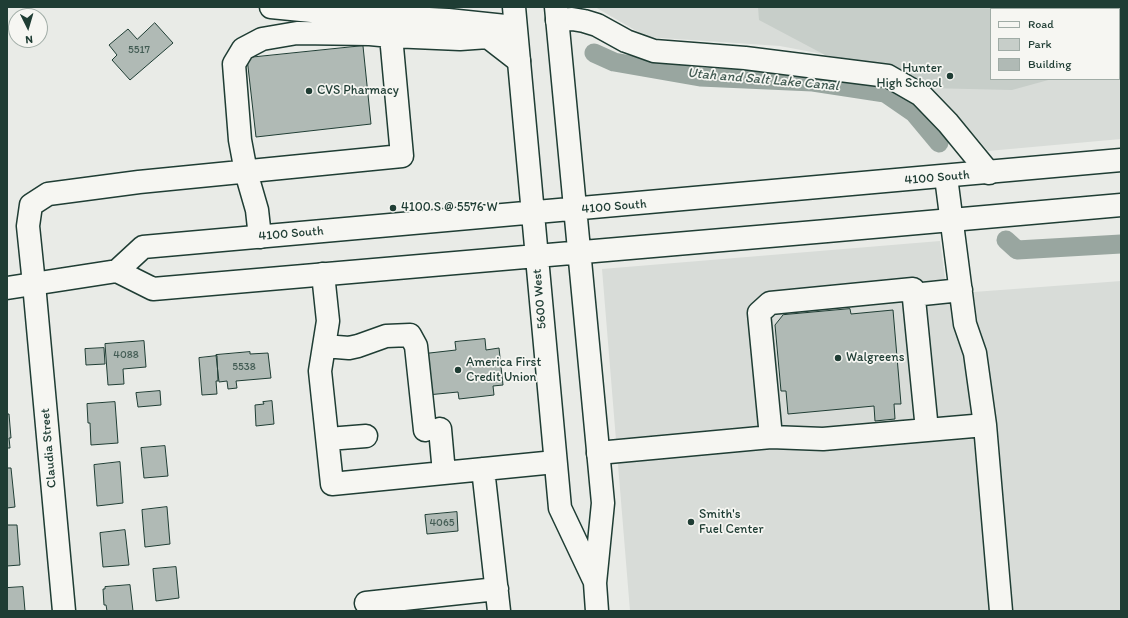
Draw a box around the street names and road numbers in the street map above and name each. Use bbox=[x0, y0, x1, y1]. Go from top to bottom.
street label: 4100 South bbox=[904, 167, 970, 189]
street label: 4100 South bbox=[581, 196, 647, 218]
street label: 4100 South bbox=[258, 223, 324, 245]
street label: 5600 West bbox=[530, 268, 550, 330]
street label: Claudia Street bbox=[38, 407, 60, 489]

